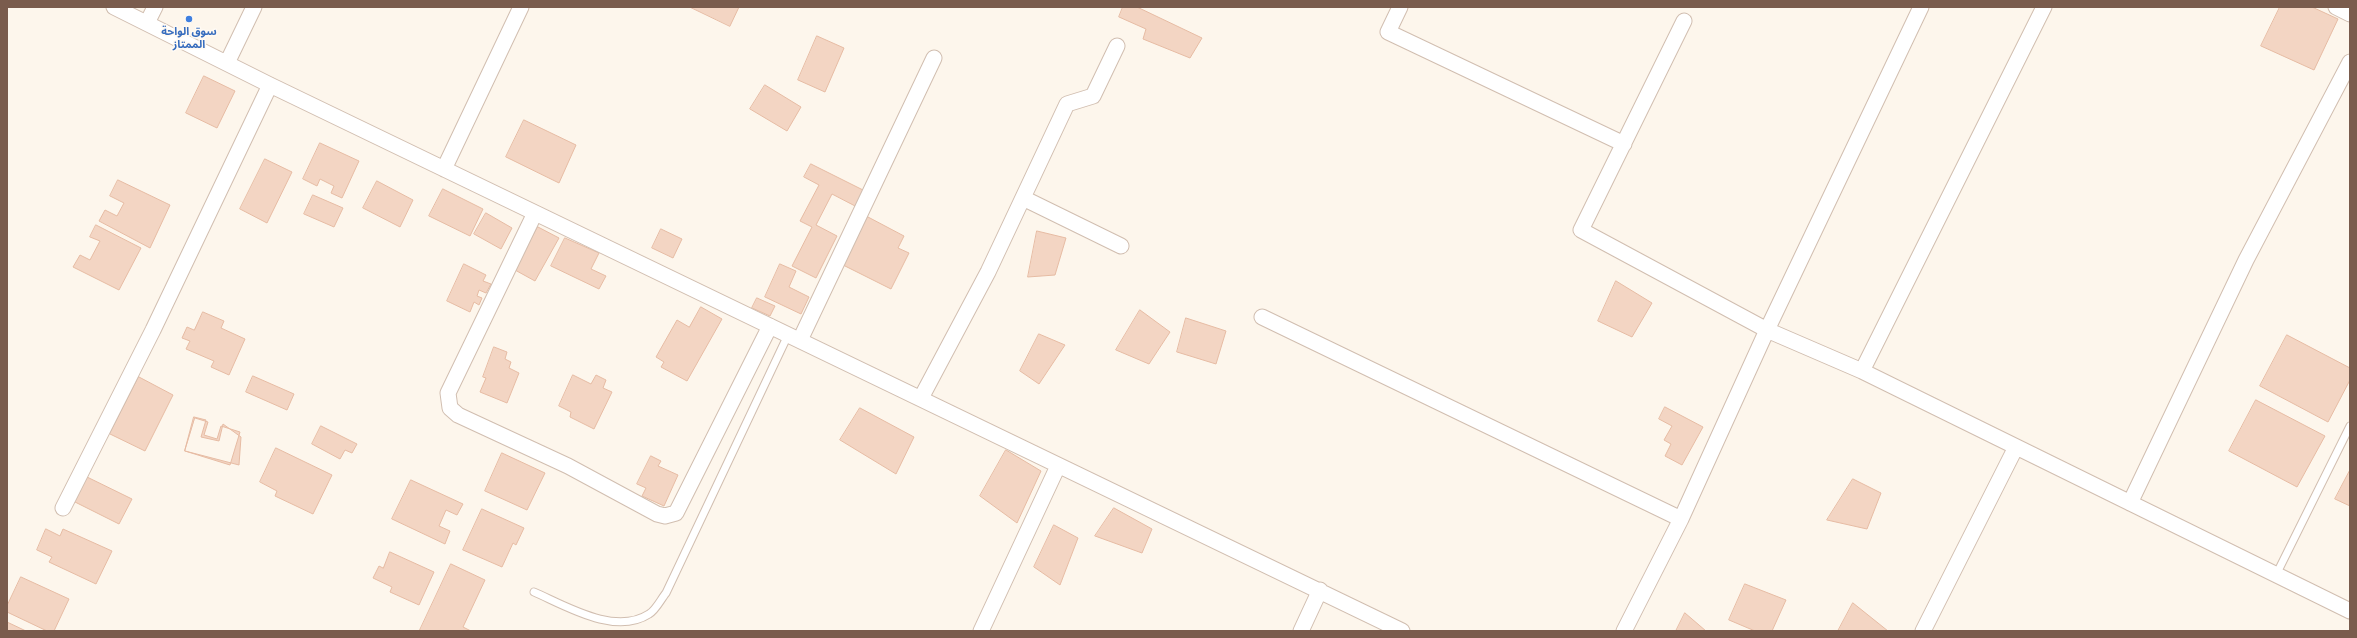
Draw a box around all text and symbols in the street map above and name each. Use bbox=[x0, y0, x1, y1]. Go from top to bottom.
marker: سوق الواحة الممتاز bbox=[184, 14, 194, 24]
place label: سوق الواحة الممتاز bbox=[161, 25, 217, 51]

